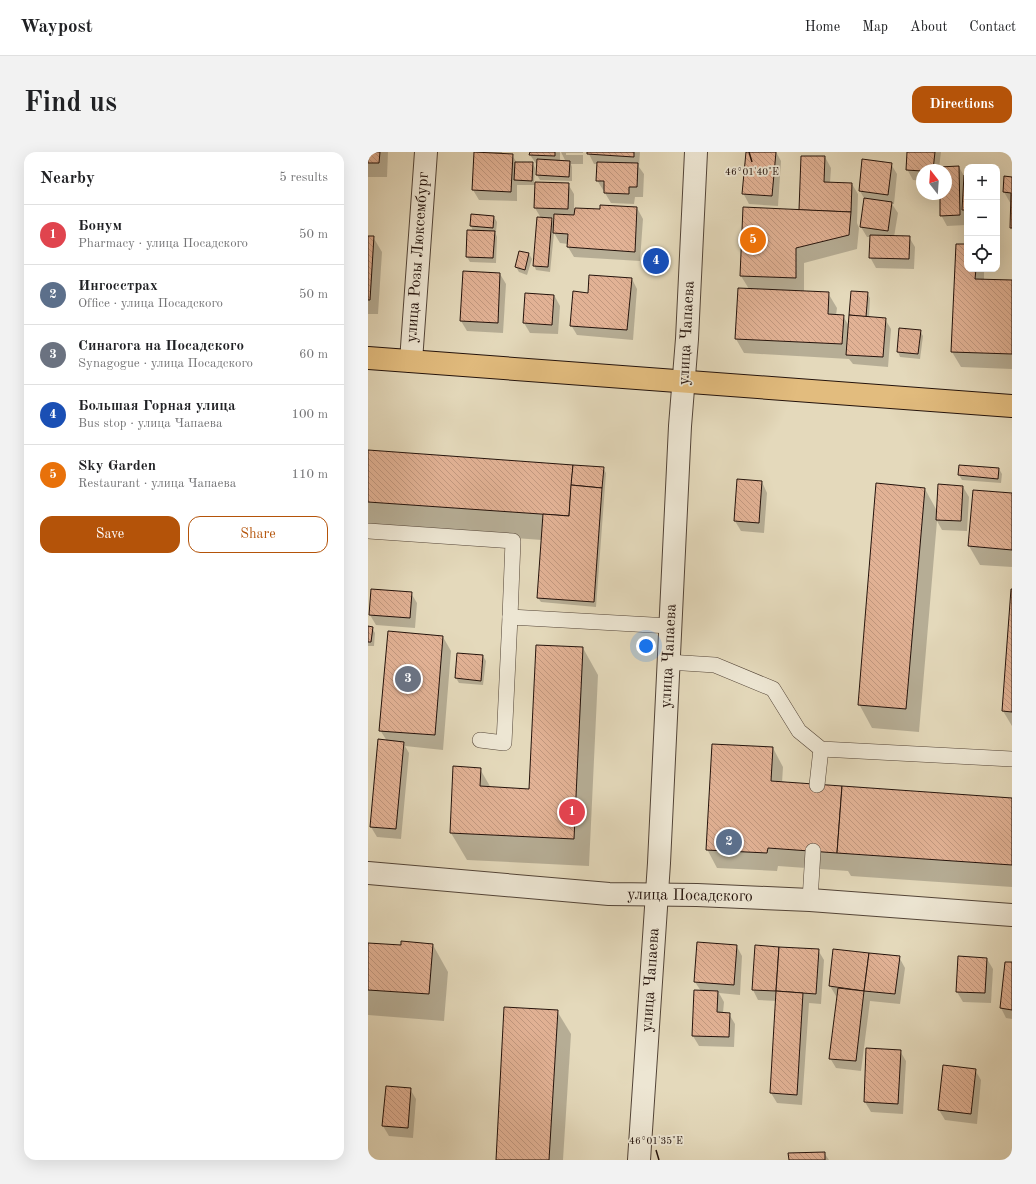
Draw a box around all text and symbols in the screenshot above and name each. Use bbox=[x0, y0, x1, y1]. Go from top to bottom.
text: Waypost bbox=[20, 18, 93, 37]
text: Home bbox=[805, 20, 840, 34]
text: Map bbox=[862, 20, 888, 34]
text: About bbox=[910, 20, 947, 34]
text: Contact bbox=[969, 20, 1016, 34]
button: Directions bbox=[912, 86, 1012, 123]
text: Find us bbox=[24, 90, 117, 118]
north arrow bbox=[916, 164, 952, 200]
map controls bbox=[964, 164, 1000, 272]
button: + bbox=[964, 164, 1000, 200]
text: 46°01'40"E bbox=[725, 167, 779, 177]
text: Nearby bbox=[40, 170, 95, 187]
text: 5 results bbox=[279, 171, 328, 184]
street label: улица Розы Люксембург bbox=[404, 171, 432, 343]
button: − bbox=[964, 200, 1000, 236]
text: Бонум bbox=[78, 219, 122, 234]
pin: 5 bbox=[740, 225, 766, 255]
text: 1 bbox=[49, 228, 57, 241]
text: 50 m bbox=[299, 228, 328, 241]
button: locate bbox=[964, 236, 1000, 272]
text: Pharmacy · улица Посадского bbox=[78, 237, 248, 250]
pin: 4 bbox=[643, 246, 669, 276]
text: Ингосстрах bbox=[78, 279, 158, 294]
street label: улица Чапаева bbox=[676, 280, 698, 386]
text: 2 bbox=[49, 288, 57, 301]
text: 50 m bbox=[299, 288, 328, 301]
text: Office · улица Посадского bbox=[78, 297, 223, 310]
text: Синагога на Посадского bbox=[78, 339, 244, 354]
text: 3 bbox=[49, 348, 57, 361]
text: 60 m bbox=[299, 348, 328, 361]
text: Synagogue · улица Посадского bbox=[78, 357, 253, 370]
text: Большая Горная улица bbox=[78, 399, 236, 414]
text: 4 bbox=[49, 408, 57, 421]
text: 100 m bbox=[291, 408, 328, 421]
text: Bus stop · улица Чапаева bbox=[78, 417, 223, 430]
text: Sky Garden bbox=[78, 459, 156, 474]
text: 5 bbox=[49, 468, 57, 481]
text: 110 m bbox=[291, 468, 328, 481]
text: Restaurant · улица Чапаева bbox=[78, 477, 236, 490]
button: Save bbox=[40, 516, 180, 553]
button: Share bbox=[188, 516, 328, 553]
street label: улица Чапаева bbox=[658, 603, 680, 709]
your location bbox=[636, 636, 656, 656]
pin: 3 bbox=[395, 664, 421, 694]
pin: 1 bbox=[559, 797, 585, 827]
pin: 2 bbox=[716, 827, 742, 857]
street label: улица Посадского bbox=[627, 887, 753, 905]
street label: улица Чапаева bbox=[639, 927, 663, 1033]
text: 46°01'35"E bbox=[629, 1136, 683, 1146]

